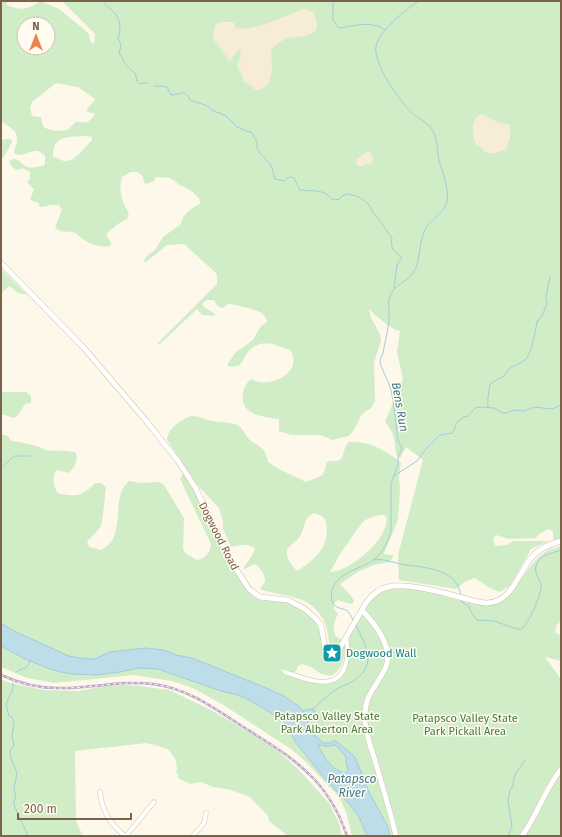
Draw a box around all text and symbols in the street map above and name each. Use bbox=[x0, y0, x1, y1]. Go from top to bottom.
north arrow bbox=[16, 16, 56, 56]
text: N bbox=[32, 20, 40, 33]
water label: Bens Run bbox=[389, 381, 411, 433]
street label: Dogwood Road bbox=[196, 500, 241, 573]
place icon: Dogwood Wall bbox=[321, 642, 343, 664]
place label: Dogwood Wall bbox=[346, 647, 417, 660]
park label: Patapsco Valley State Park Alberton Area bbox=[274, 710, 380, 736]
park label: Patapsco Valley State Park Pickall Area bbox=[412, 712, 518, 738]
water label: Patapsco River bbox=[327, 772, 377, 800]
scale bar bbox=[18, 795, 131, 821]
text: 200 m bbox=[24, 802, 57, 816]

